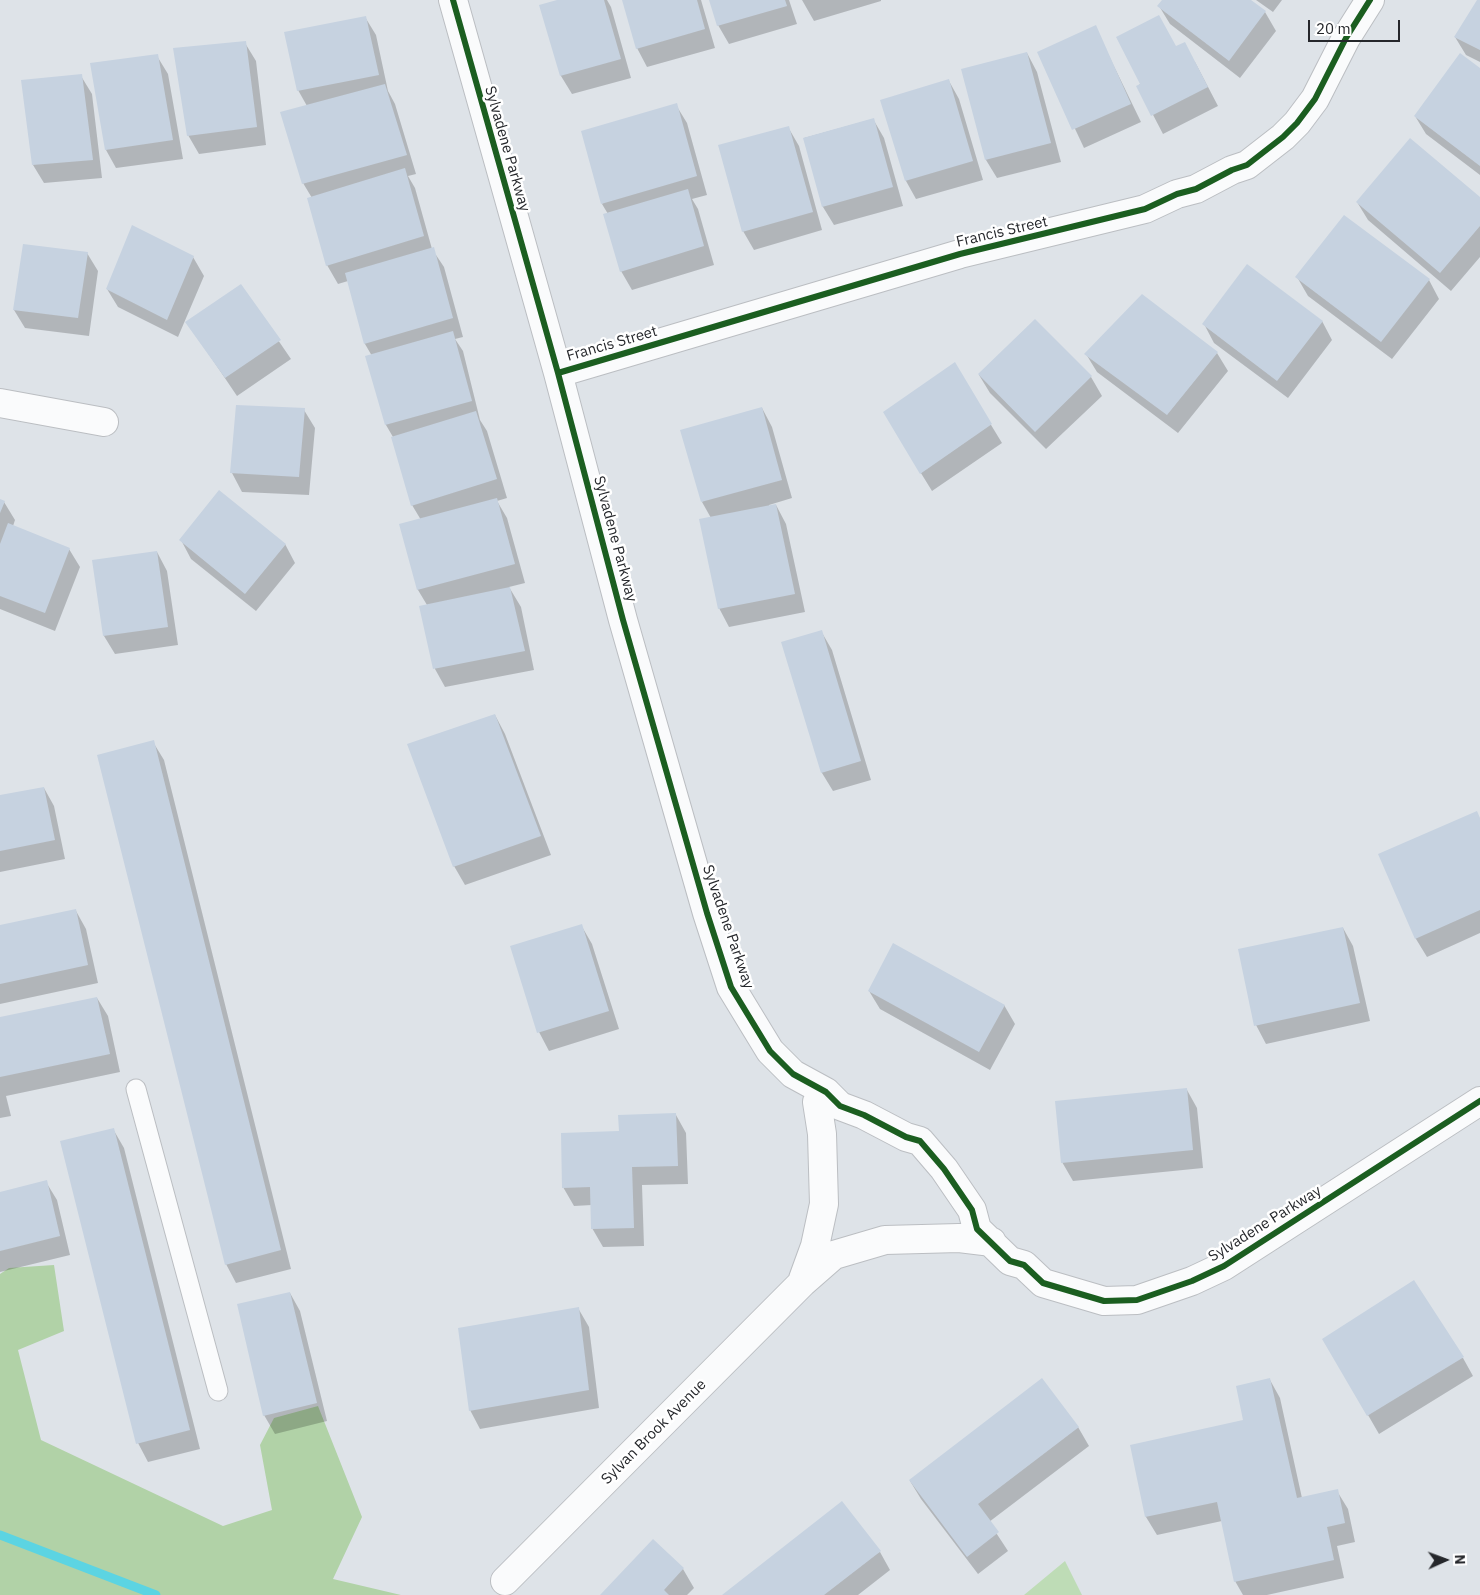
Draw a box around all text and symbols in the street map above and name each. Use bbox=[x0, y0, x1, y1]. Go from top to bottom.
scale bar bbox=[1310, 10, 1402, 42]
text: 20 m bbox=[1316, 19, 1351, 38]
street label: Sylvadene Parkway bbox=[480, 84, 534, 214]
street label: Francis Street bbox=[954, 213, 1050, 251]
street label: Francis Street bbox=[565, 322, 659, 366]
street label: Sylvadene Parkway bbox=[590, 474, 640, 604]
street label: Sylvadene Parkway bbox=[698, 863, 758, 991]
street label: Sylvadene Parkway bbox=[1205, 1182, 1325, 1266]
street label: Sylvan Brook Avenue bbox=[598, 1376, 710, 1488]
north arrow bbox=[1420, 1535, 1470, 1585]
text: N bbox=[1451, 1554, 1469, 1565]

